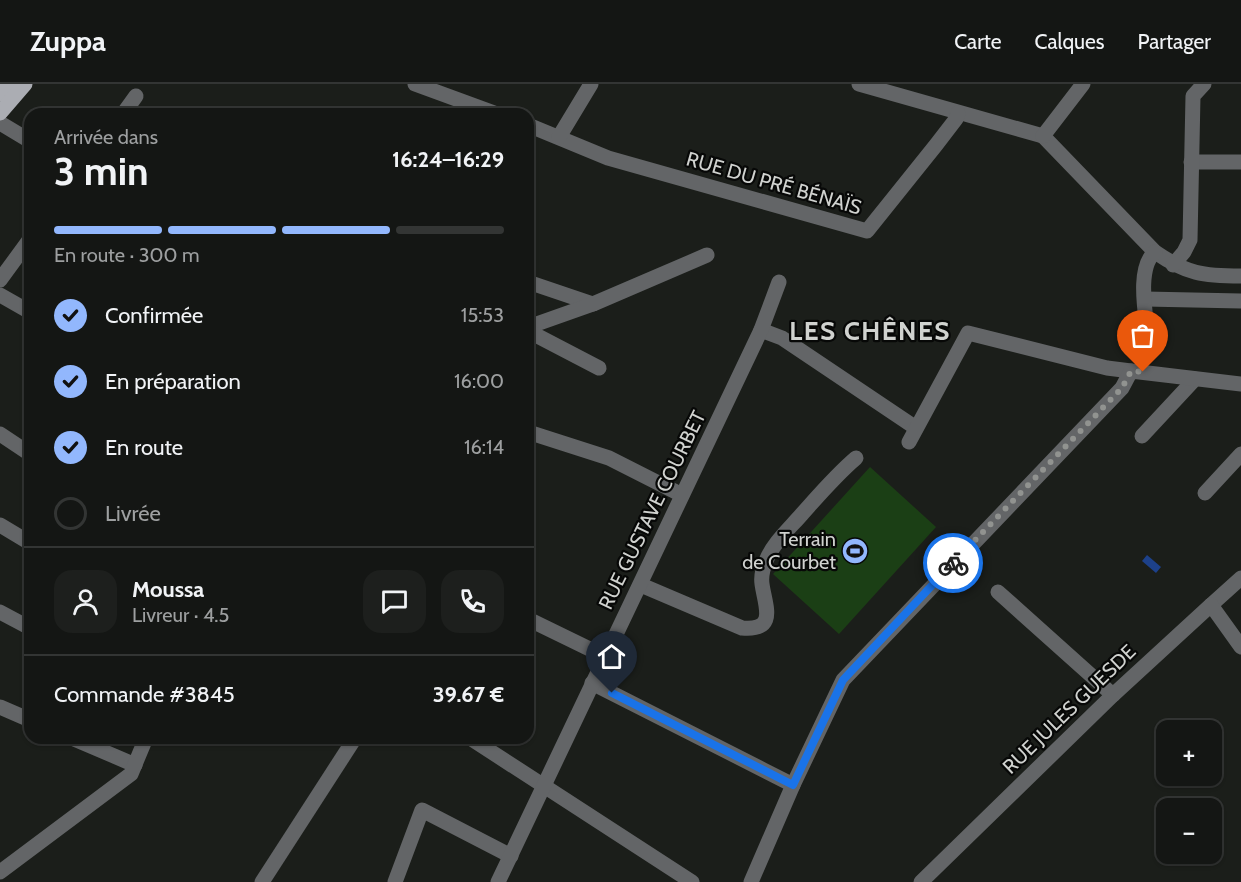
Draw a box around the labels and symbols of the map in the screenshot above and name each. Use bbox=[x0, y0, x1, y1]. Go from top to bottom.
street label: RUE DU PRÉ BÉNAÏS bbox=[684, 147, 865, 220]
pin bbox=[1117, 310, 1168, 372]
district label: LES CHÊNES bbox=[789, 315, 951, 347]
street label: RUE GUSTAVE COURBET bbox=[593, 406, 711, 613]
place label: Terrain de Courbet bbox=[742, 527, 836, 574]
courier bbox=[923, 533, 983, 593]
sports icon: Terrain de Courbet bbox=[840, 536, 870, 566]
pin bbox=[586, 631, 637, 693]
street label: RUE JULES GUESDE bbox=[998, 639, 1140, 779]

